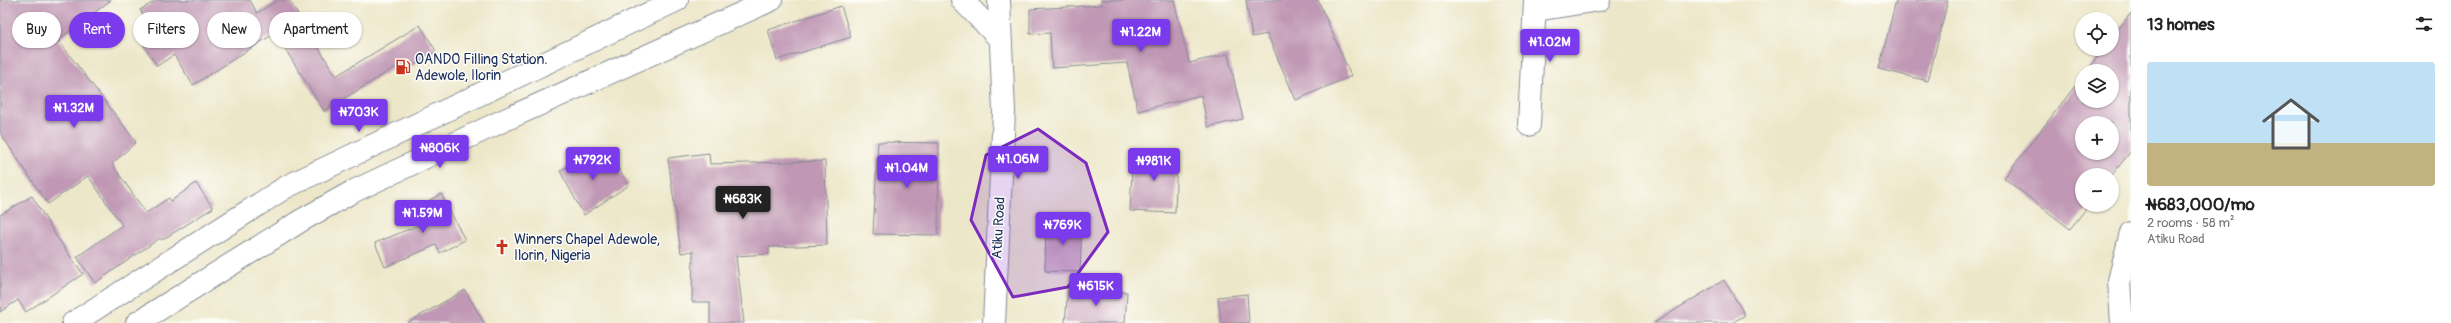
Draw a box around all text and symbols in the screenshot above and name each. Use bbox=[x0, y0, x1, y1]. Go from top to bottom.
chip: Buy bbox=[12, 12, 61, 48]
chip: Rent bbox=[69, 12, 125, 48]
chip: Filters bbox=[133, 12, 199, 48]
chip: New bbox=[207, 12, 261, 48]
chip: Apartment bbox=[269, 12, 362, 48]
map controls bbox=[2075, 12, 2119, 212]
button: locate bbox=[2075, 12, 2119, 56]
icon: filters bbox=[2413, 13, 2435, 35]
text: 13 homes bbox=[2147, 14, 2215, 35]
pin: ₦1.22M bbox=[1108, 19, 1174, 53]
text: ₦1.22M bbox=[1121, 24, 1161, 40]
pin: ₦1.02M bbox=[1517, 29, 1583, 63]
text: ₦1.02M bbox=[1529, 34, 1571, 50]
place label: OANDO Filling Station. Adewole, Ilorin bbox=[415, 51, 547, 84]
fuel station icon: OANDO Filling Station. Adewole, Ilorin bbox=[394, 58, 412, 76]
button: layers bbox=[2075, 64, 2119, 108]
icon: home bbox=[2255, 88, 2327, 160]
pin: ₦1.32M bbox=[41, 95, 107, 129]
pin: ₦703K bbox=[331, 99, 387, 133]
text: ₦1.32M bbox=[54, 100, 94, 116]
text: ₦703K bbox=[340, 104, 378, 120]
button: + bbox=[2075, 116, 2119, 160]
pin: ₦806K bbox=[412, 135, 468, 169]
text: ₦806K bbox=[421, 140, 459, 156]
pin: ₦1.06M bbox=[985, 146, 1051, 180]
pin: ₦792K bbox=[565, 147, 621, 181]
pin: ₦981K bbox=[1126, 148, 1182, 182]
text: ₦1.06M bbox=[997, 151, 1039, 167]
text: ₦792K bbox=[575, 152, 611, 168]
text: ₦981K bbox=[1137, 153, 1171, 169]
pin: ₦1.04M bbox=[874, 155, 940, 189]
text: ₦1.04M bbox=[886, 160, 928, 176]
button: − bbox=[2075, 168, 2119, 212]
pin: ₦683K bbox=[715, 186, 771, 220]
text: ₦683K bbox=[724, 191, 762, 207]
text: ₦683,000/mo bbox=[2147, 194, 2255, 215]
street label: Atiku Road bbox=[988, 196, 1009, 259]
pin: ₦1.59M bbox=[390, 200, 456, 234]
text: ₦1.59M bbox=[404, 205, 442, 221]
pin: ₦769K bbox=[1035, 212, 1091, 246]
text: 2 rooms · 58 m² bbox=[2147, 215, 2234, 231]
text: ₦769K bbox=[1045, 217, 1081, 233]
place label: Winners Chapel Adewole, Ilorin, Nigeria bbox=[514, 231, 660, 264]
text: Atiku Road bbox=[2147, 231, 2205, 247]
church icon: Winners Chapel Adewole, Ilorin, Nigeria bbox=[493, 238, 511, 256]
pin: ₦615K bbox=[1068, 273, 1124, 307]
text: ₦615K bbox=[1078, 278, 1114, 294]

